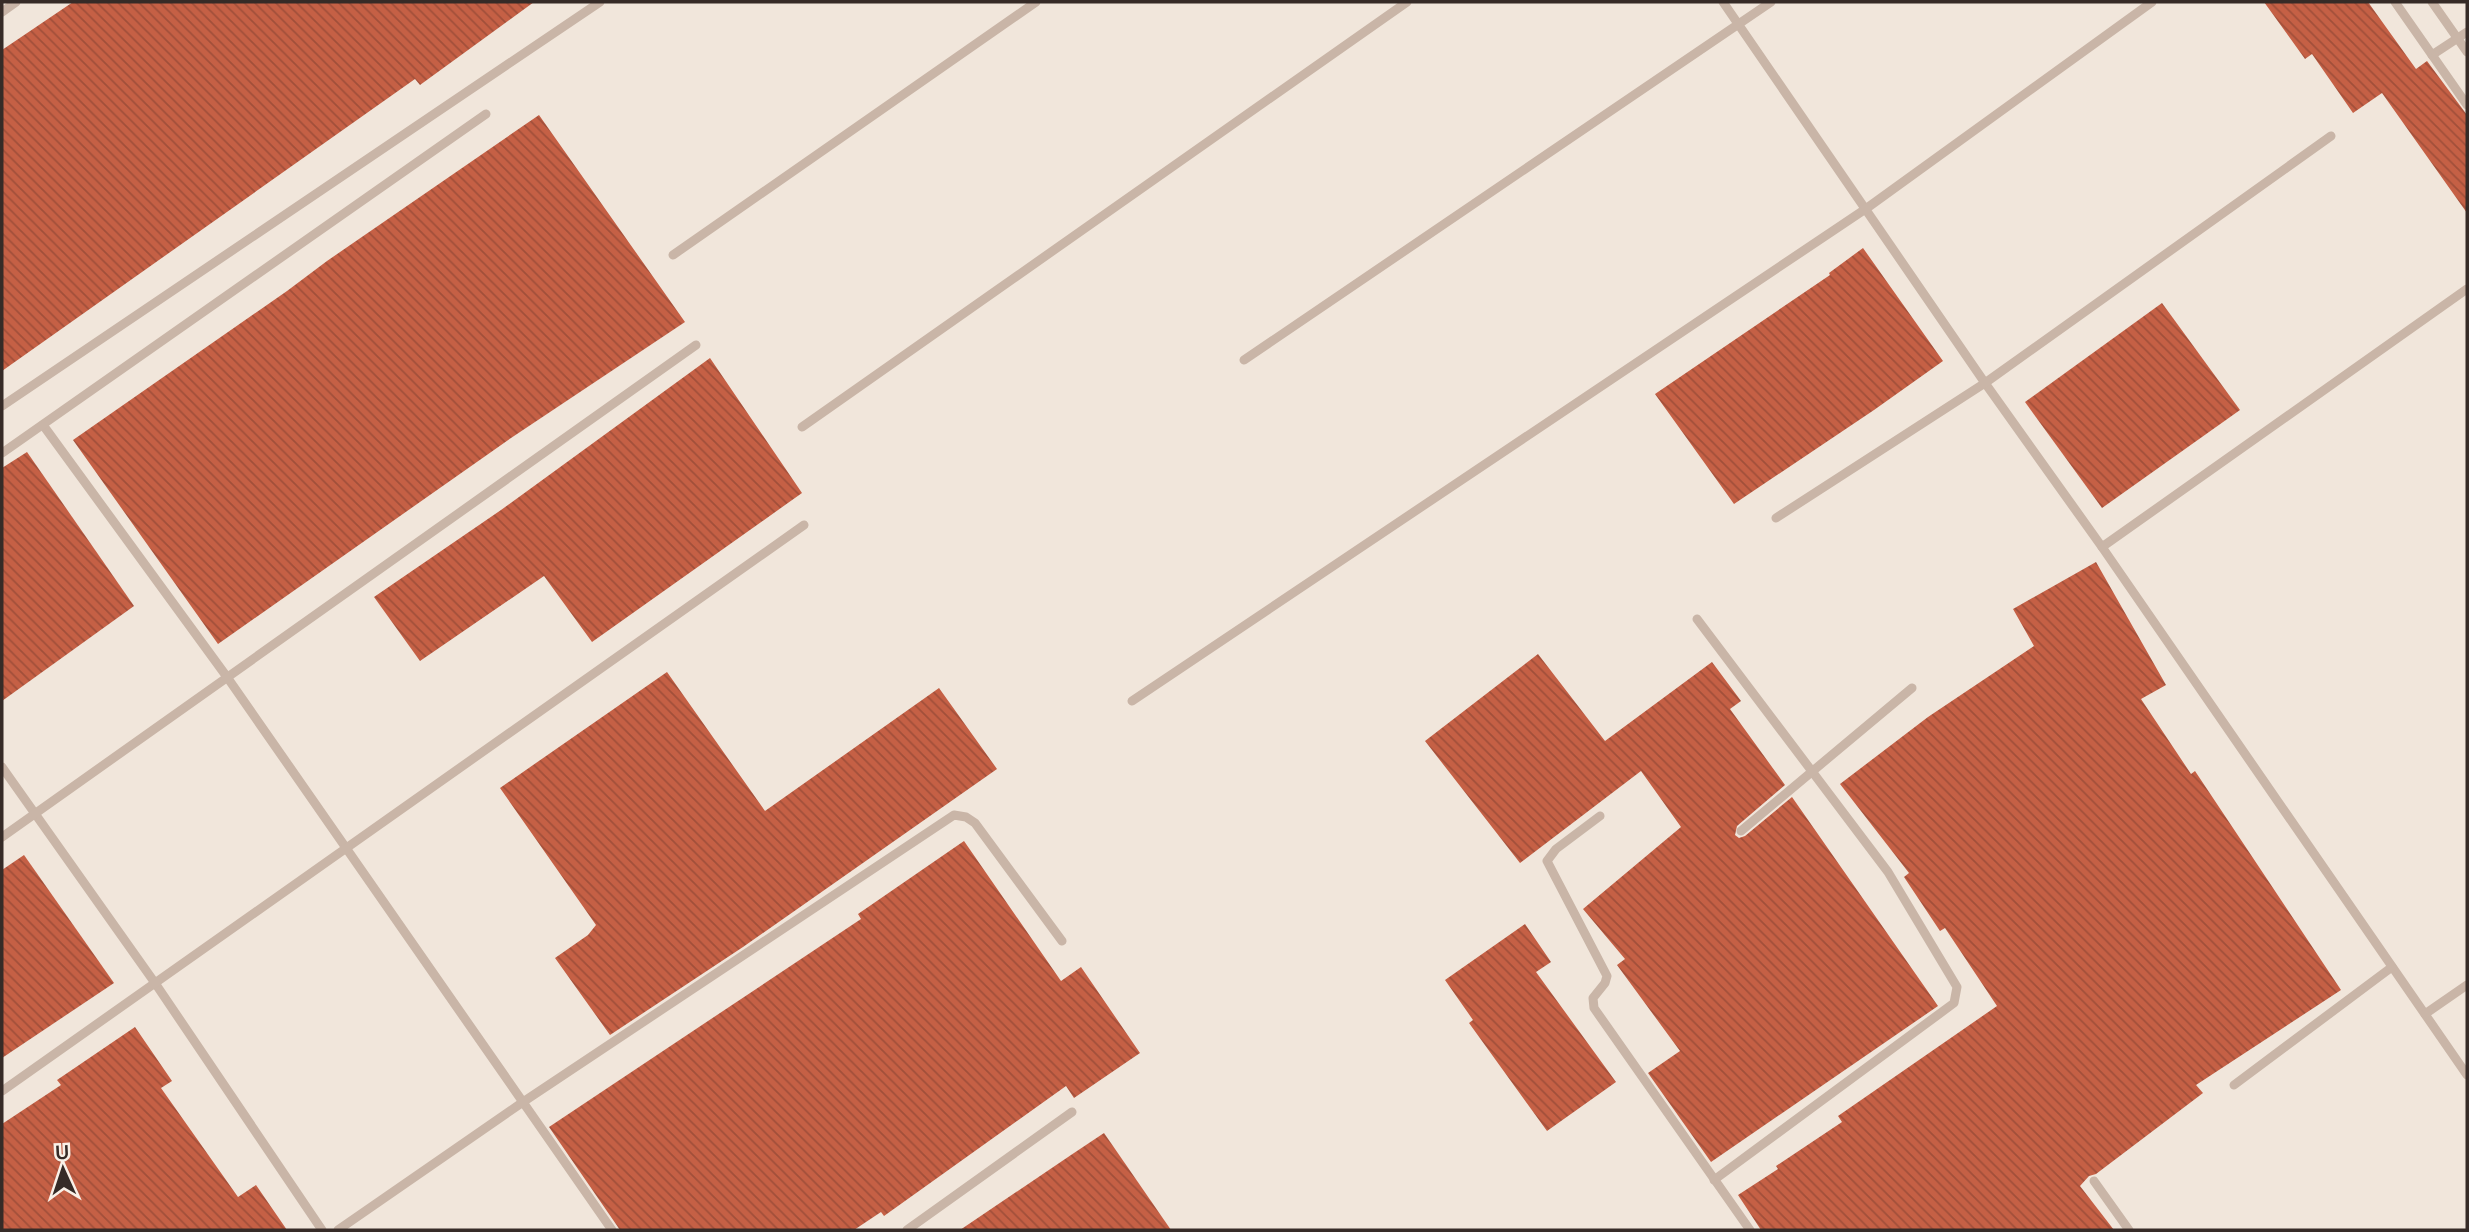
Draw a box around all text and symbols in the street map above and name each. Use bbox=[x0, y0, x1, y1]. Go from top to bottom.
north arrow bbox=[28, 1134, 98, 1204]
text: U bbox=[54, 1140, 70, 1163]

